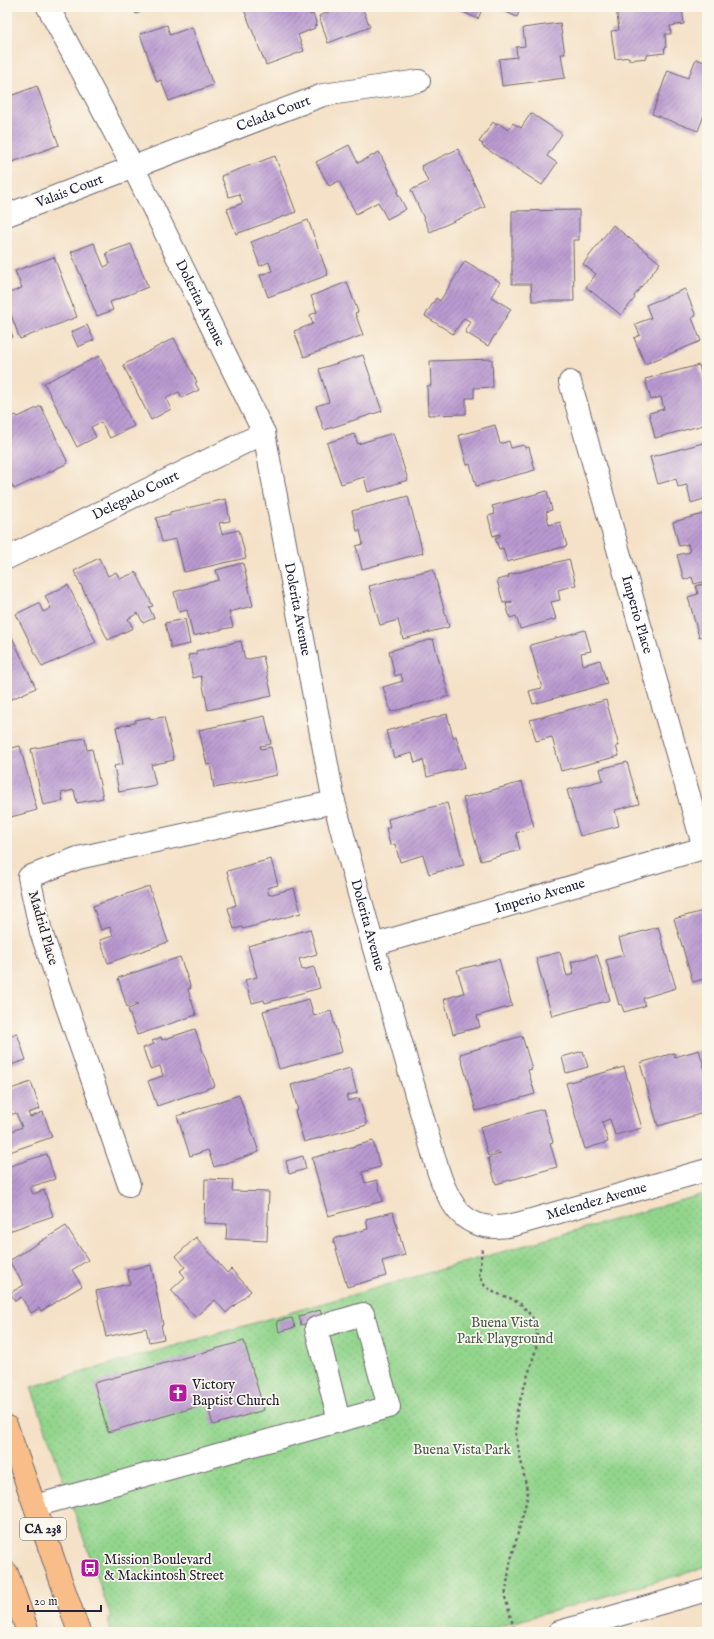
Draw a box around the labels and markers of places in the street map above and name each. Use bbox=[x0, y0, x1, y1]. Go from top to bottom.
place label: Victory Baptist Church bbox=[191, 1376, 280, 1410]
church icon: Victory Baptist Church bbox=[167, 1382, 189, 1404]
place label: Mission Boulevard & Mackintosh Street bbox=[104, 1551, 224, 1585]
bus stop icon: Mission Boulevard & Mackintosh Street bbox=[79, 1557, 101, 1579]

